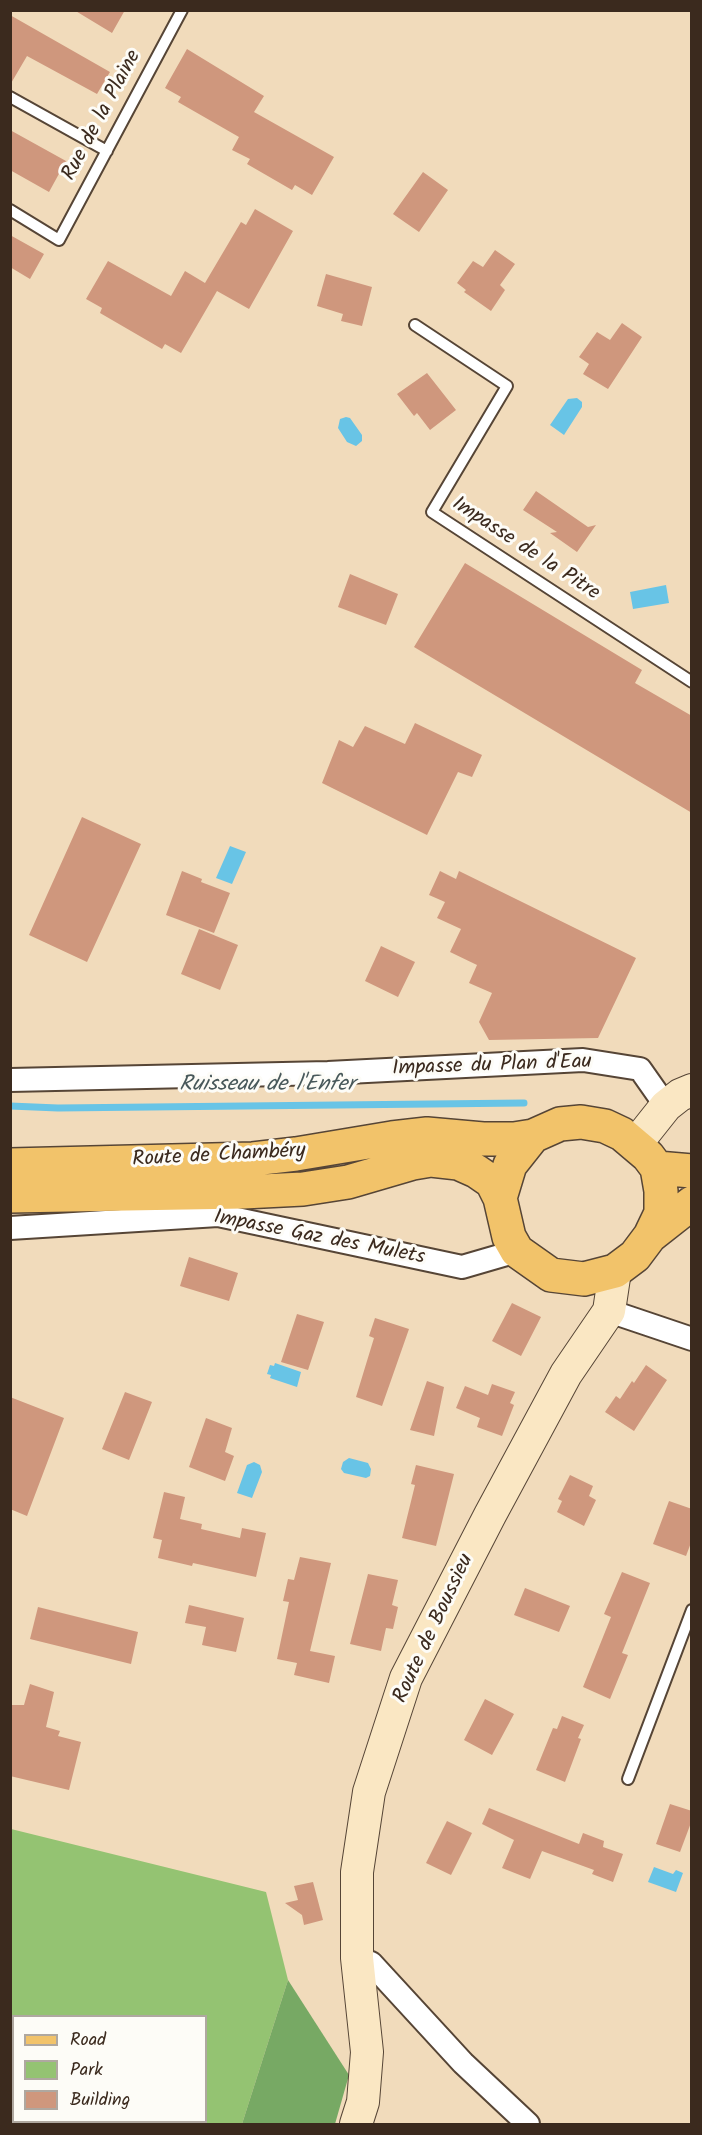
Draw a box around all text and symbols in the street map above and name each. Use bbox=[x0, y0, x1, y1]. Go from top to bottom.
street label: Rue de la Plaine bbox=[58, 46, 148, 186]
street label: Impasse de la Pitre bbox=[446, 493, 604, 607]
street label: Impasse du Plan d'Eau bbox=[392, 1051, 592, 1083]
water label: Ruisseau de l'Enfer bbox=[179, 1073, 355, 1099]
street label: Route de Chambéry bbox=[132, 1140, 306, 1174]
street label: Impasse Gaz des Mulets bbox=[211, 1206, 427, 1272]
street label: Route de Boussieu bbox=[389, 1550, 481, 1708]
legend bbox=[12, 2015, 207, 2123]
text: Road bbox=[70, 2026, 106, 2055]
text: Park bbox=[70, 2056, 103, 2085]
text: Building bbox=[70, 2086, 130, 2115]

